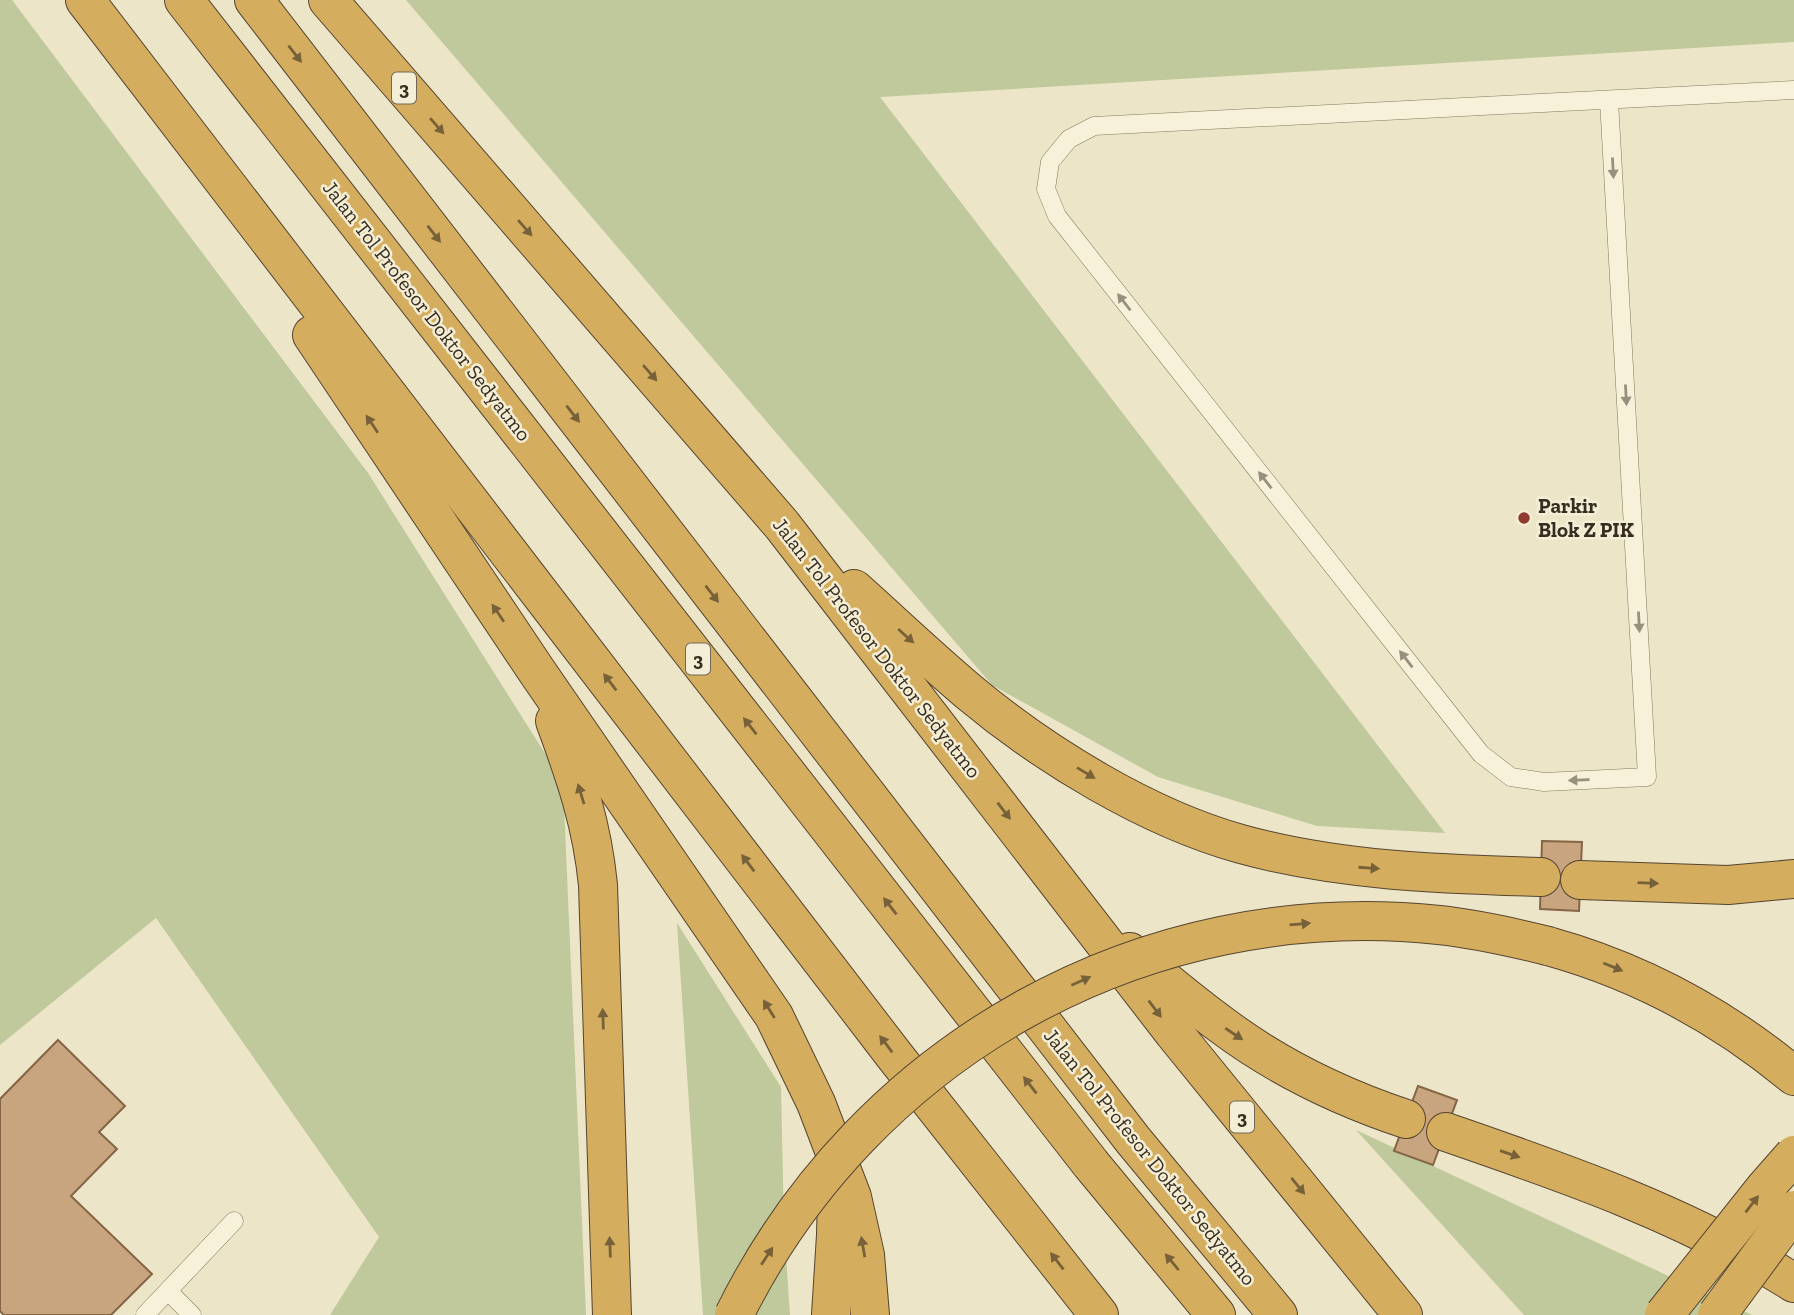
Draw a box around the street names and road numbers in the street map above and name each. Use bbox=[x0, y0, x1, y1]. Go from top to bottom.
road number: 3 bbox=[392, 72, 416, 104]
street label: Jalan Tol Profesor Doktor Sedyatmo bbox=[318, 175, 537, 446]
street label: Jalan Tol Profesor Doktor Sedyatmo bbox=[768, 512, 987, 783]
road number: 3 bbox=[686, 644, 710, 674]
street label: Jalan Tol Profesor Doktor Sedyatmo bbox=[1039, 1023, 1262, 1290]
road number: 3 bbox=[1230, 1102, 1254, 1133]

